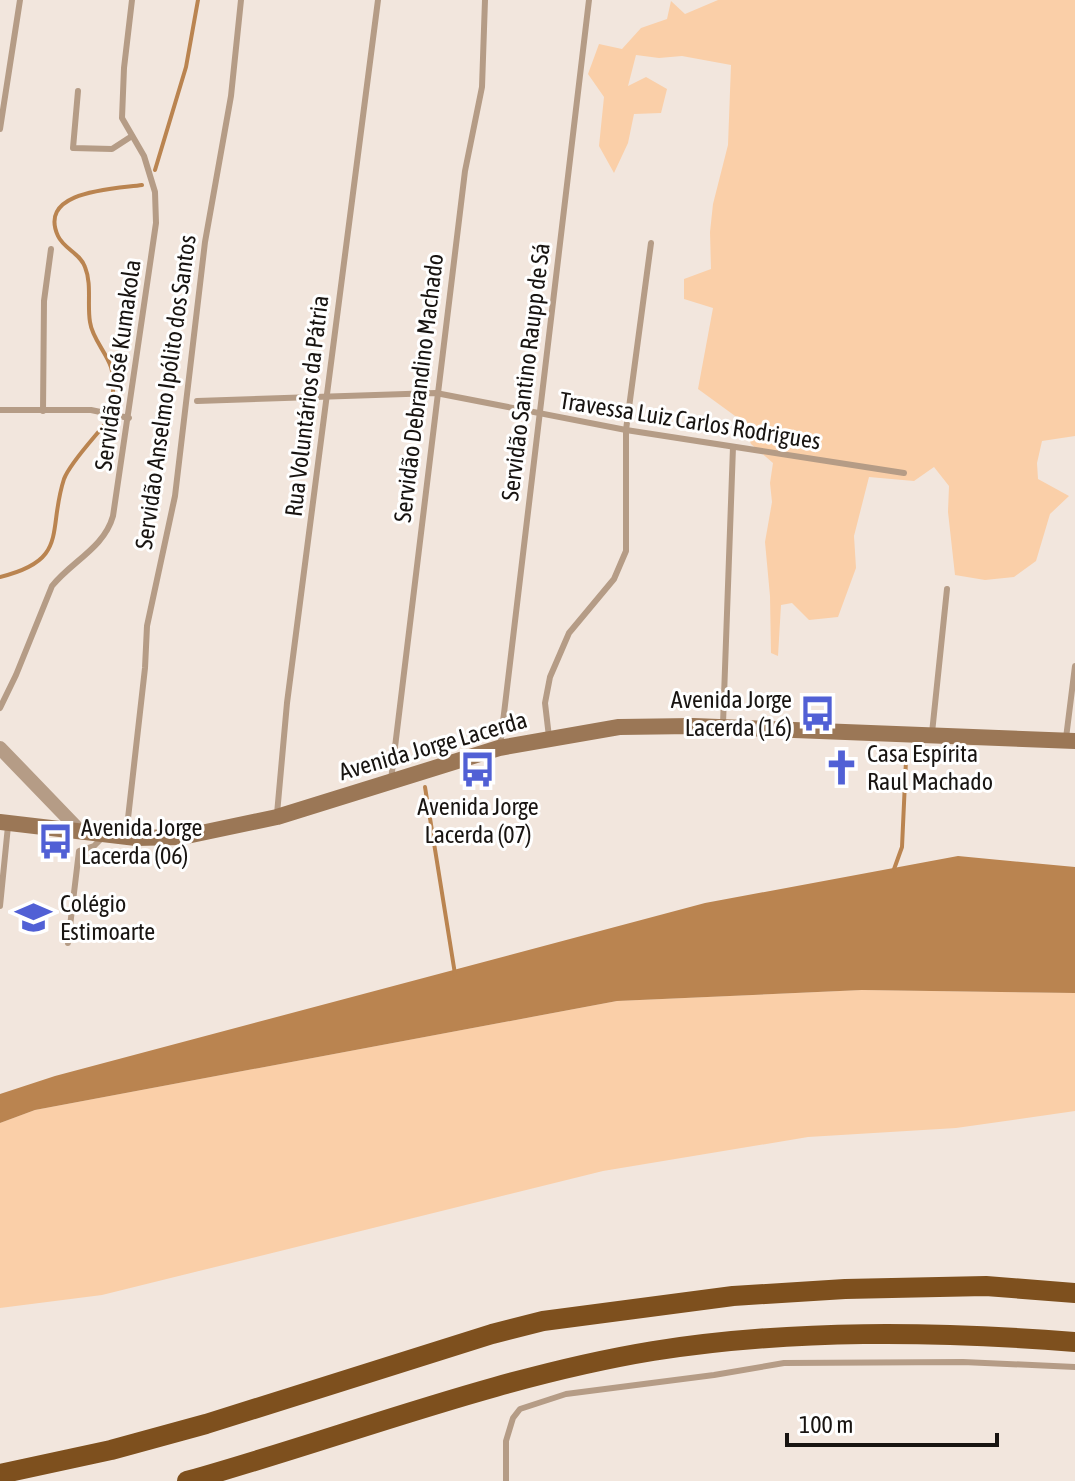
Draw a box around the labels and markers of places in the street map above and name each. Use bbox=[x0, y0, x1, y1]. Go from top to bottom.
place label: Avenida Jorge Lacerda (16) bbox=[671, 686, 792, 741]
bus stop icon: Avenida Jorge Lacerda (16) bbox=[799, 695, 837, 733]
place label: Casa Espírita Raul Machado bbox=[867, 740, 993, 795]
church icon: Casa Espírita Raul Machado bbox=[822, 749, 860, 787]
bus stop icon: Avenida Jorge Lacerda (07) bbox=[459, 751, 497, 789]
place label: Avenida Jorge Lacerda (07) bbox=[417, 793, 539, 848]
place label: Avenida Jorge Lacerda (06) bbox=[81, 814, 202, 869]
bus stop icon: Avenida Jorge Lacerda (06) bbox=[36, 823, 74, 861]
place label: Colégio Estimoarte bbox=[60, 890, 155, 945]
school or university icon: Colégio Estimoarte bbox=[15, 899, 53, 937]

